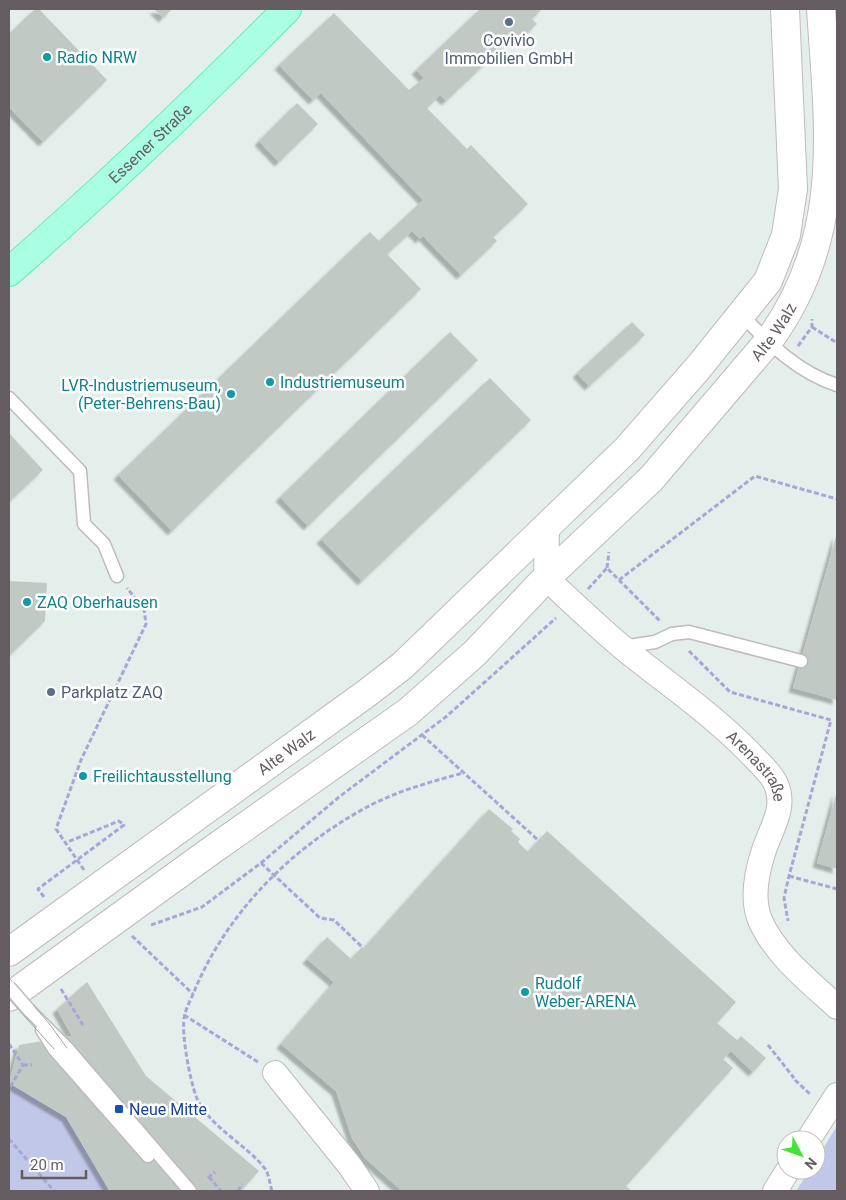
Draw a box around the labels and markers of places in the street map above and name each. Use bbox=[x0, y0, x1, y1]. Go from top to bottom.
marker: Covivio Immobilien GmbH bbox=[503, 16, 515, 28]
place label: Covivio Immobilien GmbH bbox=[445, 31, 573, 68]
place label: Radio NRW bbox=[57, 48, 137, 67]
marker: Radio NRW bbox=[41, 51, 53, 63]
place label: Industriemuseum bbox=[280, 373, 405, 392]
place label: LVR-Industriemuseum, (Peter-Behrens-Bau) bbox=[61, 376, 221, 413]
marker: Industriemuseum bbox=[264, 376, 276, 388]
marker: LVR-Industriemuseum, (Peter-Behrens-Bau) bbox=[225, 388, 237, 400]
place label: ZAQ Oberhausen bbox=[37, 593, 158, 612]
marker: ZAQ Oberhausen bbox=[21, 596, 33, 608]
place label: Parkplatz ZAQ bbox=[61, 683, 163, 702]
marker: Parkplatz ZAQ bbox=[45, 686, 57, 698]
place label: Freilichtausstellung bbox=[93, 767, 232, 786]
marker: Freilichtausstellung bbox=[77, 770, 89, 782]
place label: Rudolf Weber-ARENA bbox=[535, 974, 637, 1011]
marker: Rudolf Weber-ARENA bbox=[519, 986, 531, 998]
place label: Neue Mitte bbox=[129, 1100, 207, 1119]
marker: Neue Mitte bbox=[113, 1103, 125, 1115]

